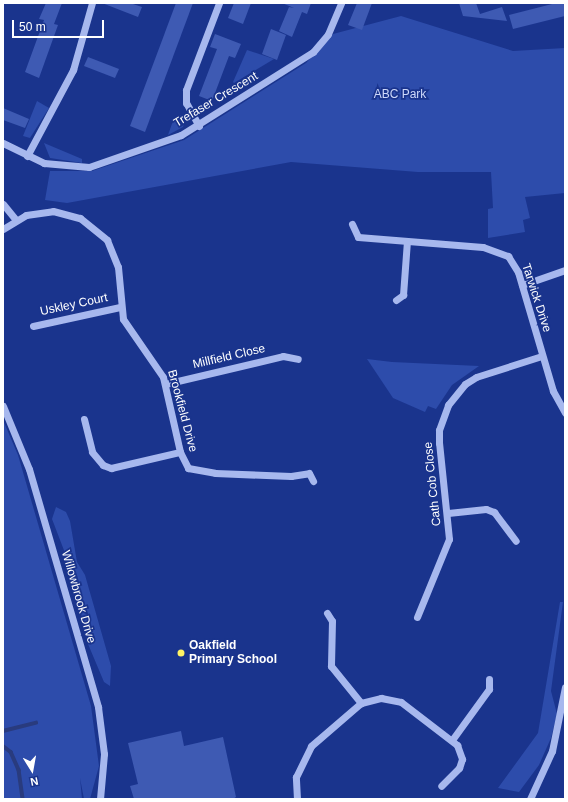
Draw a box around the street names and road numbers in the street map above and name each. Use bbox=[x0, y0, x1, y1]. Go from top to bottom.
street label: Trefaser Crescent bbox=[171, 69, 261, 131]
street label: Tarwick Drive bbox=[518, 262, 554, 334]
street label: Uskley Court bbox=[39, 291, 109, 319]
street label: Millfield Close bbox=[191, 342, 267, 372]
street label: Brookfield Drive bbox=[164, 368, 200, 454]
street label: Cath Cob Close bbox=[421, 441, 445, 527]
street label: Willowbrook Drive bbox=[58, 549, 98, 645]

